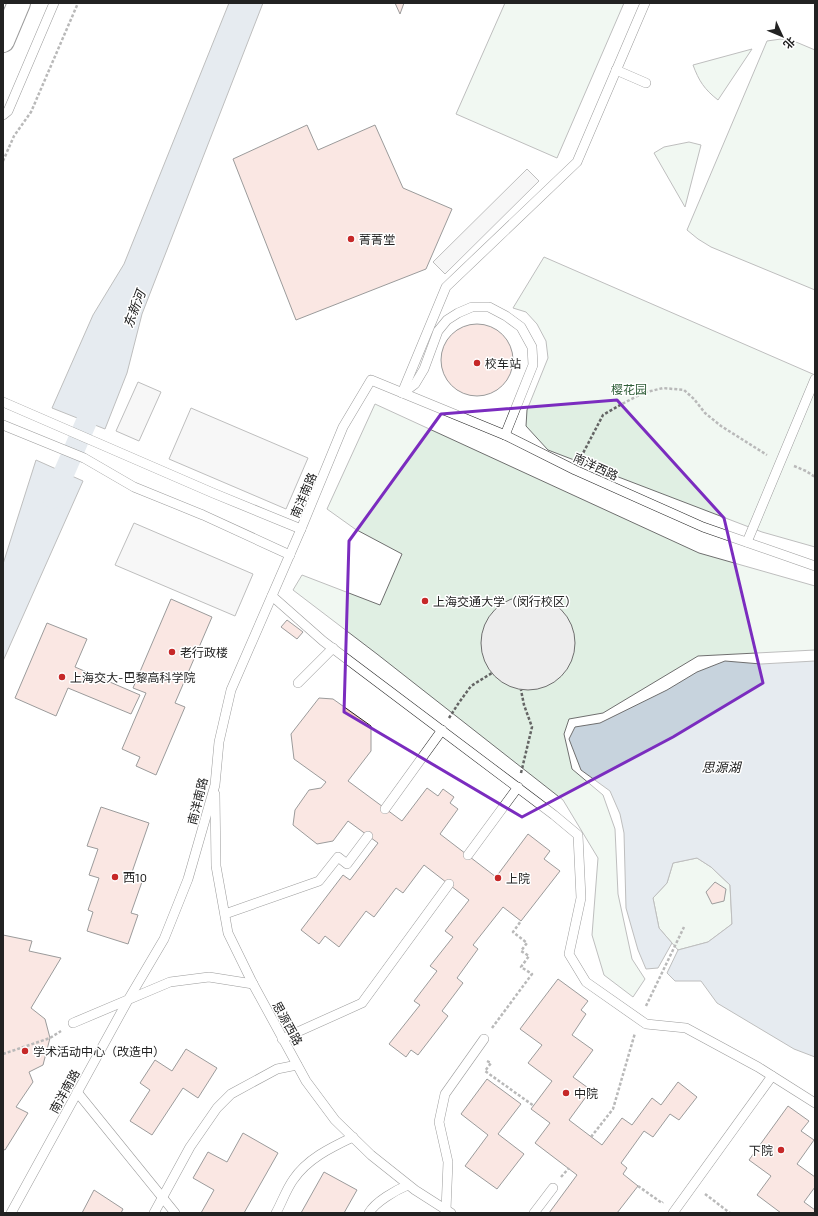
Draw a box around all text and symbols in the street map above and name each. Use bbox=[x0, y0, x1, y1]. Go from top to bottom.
north arrow bbox=[762, 16, 802, 56]
text: 北 bbox=[781, 35, 798, 52]
place label: 菁菁堂 bbox=[359, 232, 395, 246]
marker: 菁菁堂 bbox=[346, 234, 356, 244]
water label: 东新河 bbox=[120, 285, 150, 330]
place label: 校车站 bbox=[485, 356, 521, 370]
marker: 校车站 bbox=[472, 358, 482, 368]
park label: 樱花园 bbox=[611, 382, 647, 396]
street label: 南洋西路 bbox=[571, 450, 621, 482]
street label: 南洋南路 bbox=[287, 470, 319, 520]
place label: 上海交通大学（闵行校区） bbox=[433, 594, 577, 608]
marker: 上海交通大学（闵行校区） bbox=[420, 596, 430, 606]
place label: 老行政楼 bbox=[180, 645, 228, 659]
marker: 老行政楼 bbox=[167, 647, 177, 657]
place label: 上海交大-巴黎高科学院 bbox=[70, 670, 195, 684]
marker: 上海交大-巴黎高科学院 bbox=[57, 672, 67, 682]
water label: 思源湖 bbox=[701, 759, 742, 775]
street label: 南洋南路 bbox=[184, 776, 210, 826]
place label: 西10 bbox=[123, 870, 147, 884]
place label: 上院 bbox=[506, 871, 530, 885]
marker: 西10 bbox=[110, 872, 120, 882]
marker: 上院 bbox=[493, 873, 503, 883]
street label: 思源西路 bbox=[270, 999, 306, 1047]
place label: 学术活动中心（改造中） bbox=[33, 1044, 165, 1058]
marker: 学术活动中心（改造中） bbox=[20, 1046, 30, 1056]
street label: 南洋南路 bbox=[46, 1067, 82, 1115]
place label: 中院 bbox=[574, 1086, 598, 1100]
marker: 中院 bbox=[561, 1088, 571, 1098]
place label: 下院 bbox=[749, 1143, 773, 1157]
marker: 下院 bbox=[776, 1145, 786, 1155]

